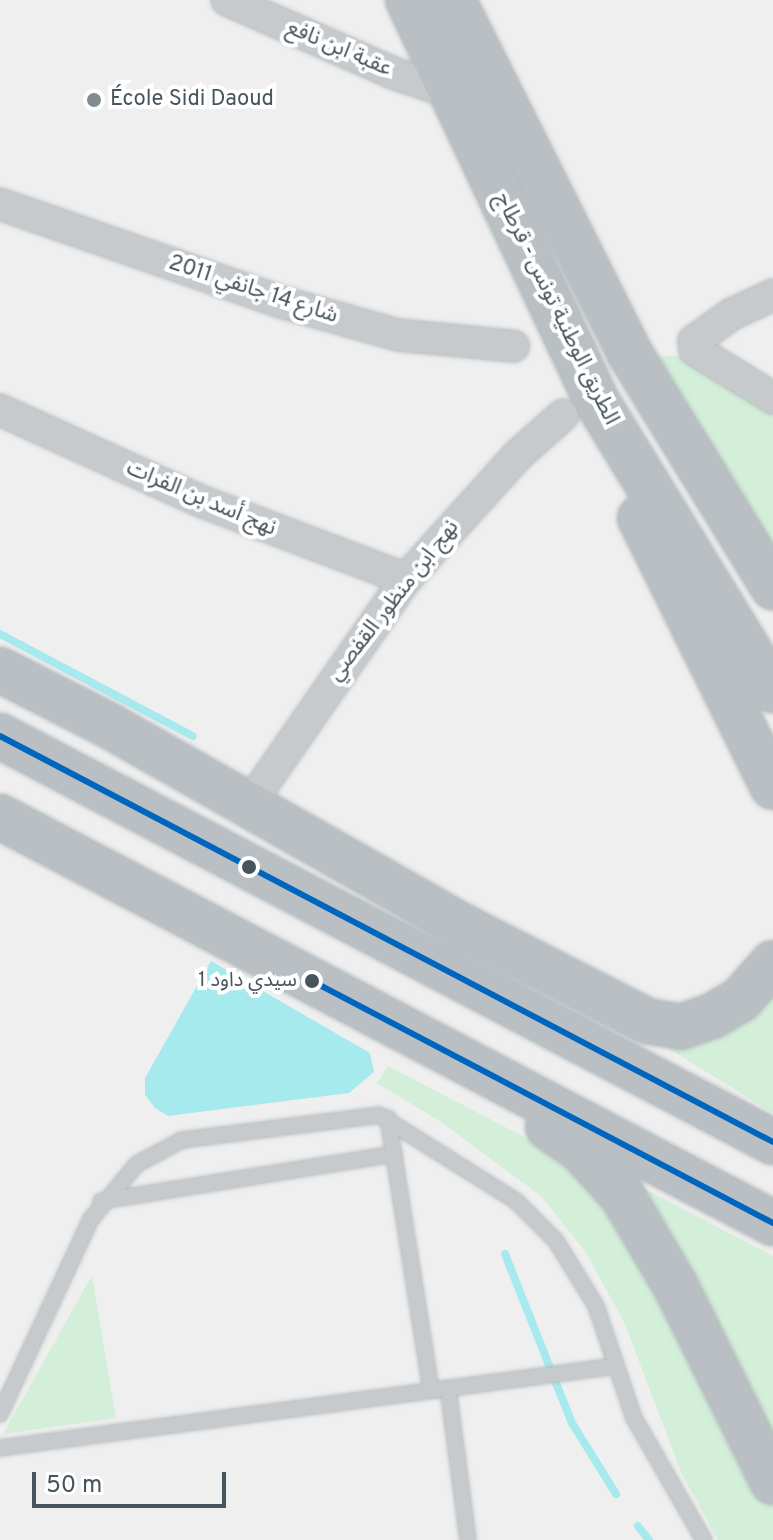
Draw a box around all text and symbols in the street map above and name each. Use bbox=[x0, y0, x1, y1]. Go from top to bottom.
street label: عقبة ابن نافع bbox=[282, 15, 396, 83]
place label: École Sidi Daoud bbox=[110, 87, 274, 113]
marker: École Sidi Daoud bbox=[85, 91, 103, 109]
street label: الطريق الوطنية تونس - قرطاج bbox=[488, 189, 624, 429]
street label: شارع 14 جانفي 2011 bbox=[165, 250, 341, 330]
street label: نهج أسد بن الفرات bbox=[122, 456, 280, 542]
street label: نهج ابن منظور القفصي bbox=[323, 515, 465, 687]
unlabelled marker bbox=[241, 859, 257, 875]
place label: سيدي داود 1 bbox=[198, 969, 297, 993]
marker: سيدي داود 1 bbox=[304, 973, 320, 989]
scale bar bbox=[36, 1456, 230, 1506]
text: 50 m bbox=[46, 1471, 102, 1501]

